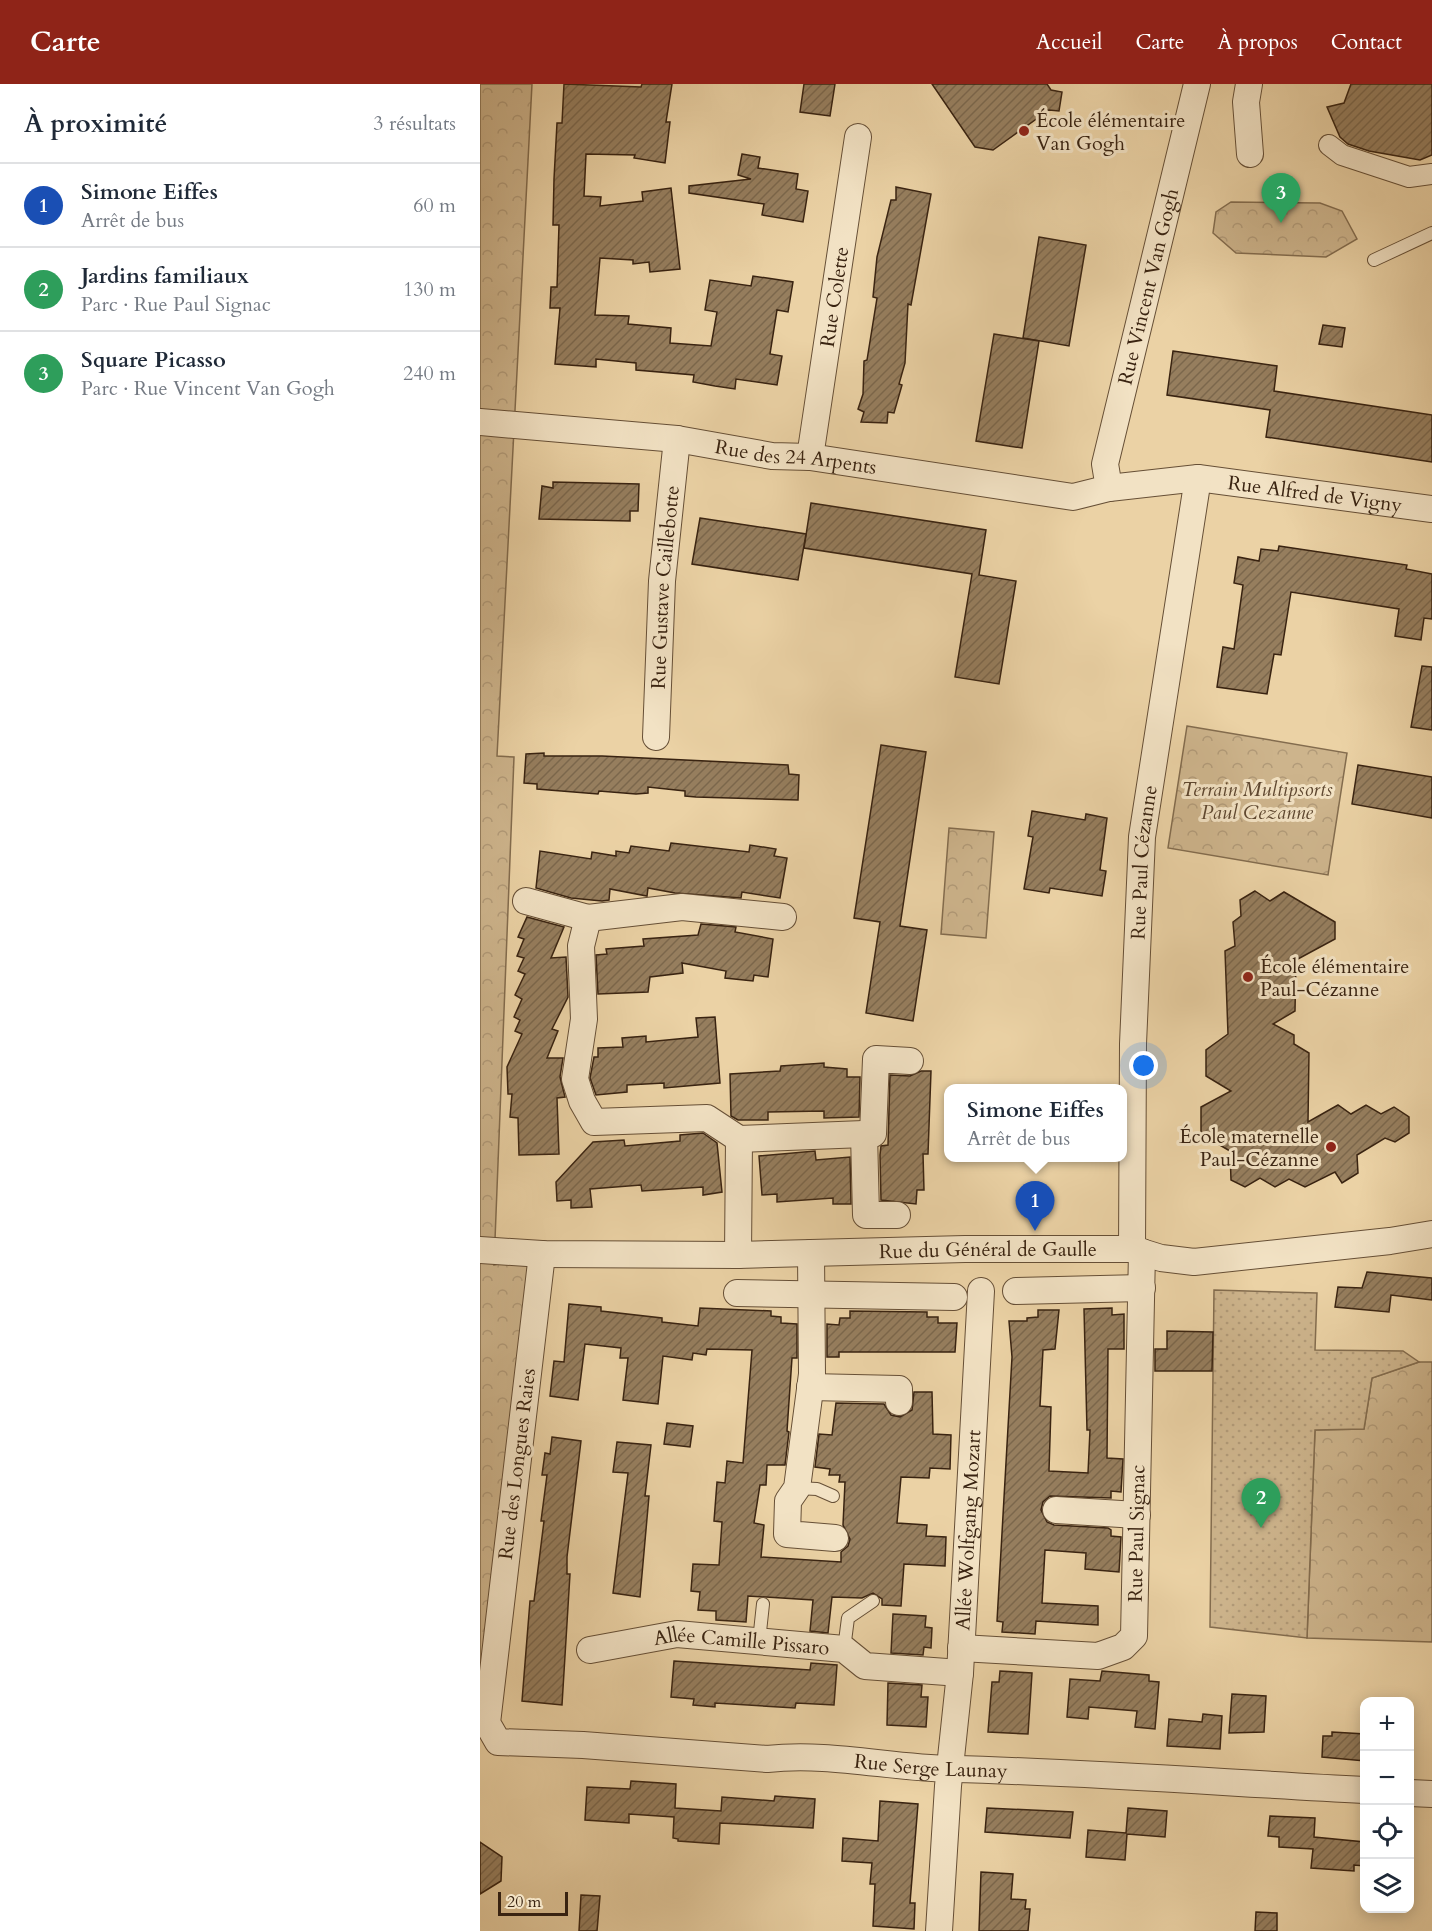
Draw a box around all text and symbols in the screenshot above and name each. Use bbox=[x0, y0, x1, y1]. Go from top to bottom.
text: Carte bbox=[30, 23, 101, 61]
text: Accueil bbox=[1036, 28, 1102, 57]
text: Carte bbox=[1135, 28, 1184, 57]
text: À propos bbox=[1217, 28, 1298, 57]
text: Contact bbox=[1331, 28, 1402, 57]
text: À proximité bbox=[24, 106, 167, 141]
place label: École élémentaire Van Gogh bbox=[1036, 107, 1185, 157]
text: 3 résultats bbox=[373, 110, 456, 137]
marker: École élémentaire Van Gogh bbox=[1017, 124, 1031, 138]
pin: 3 bbox=[1262, 174, 1300, 223]
text: Simone Eiffes bbox=[81, 177, 218, 207]
street label: Rue Vincent Van Gogh bbox=[1111, 185, 1185, 387]
text: 1 bbox=[38, 192, 49, 219]
text: 60 m bbox=[413, 192, 456, 219]
text: Arrêt de bus bbox=[81, 207, 184, 234]
street label: Rue Colette bbox=[813, 245, 855, 349]
text: Jardins familiaux bbox=[81, 261, 249, 291]
text: 2 bbox=[38, 276, 49, 303]
text: 130 m bbox=[403, 276, 456, 303]
text: Parc · Rue Paul Signac bbox=[81, 291, 271, 318]
text: Square Picasso bbox=[81, 345, 226, 375]
text: 3 bbox=[38, 360, 49, 387]
text: 240 m bbox=[403, 360, 456, 387]
text: Parc · Rue Vincent Van Gogh bbox=[81, 375, 335, 402]
street label: Rue des 24 Arpents bbox=[713, 433, 878, 480]
street label: Rue Alfred de Vigny bbox=[1226, 469, 1404, 518]
street label: Rue Gustave Caillebotte bbox=[644, 484, 686, 690]
park label: Terrain Multipsorts Paul Cezanne bbox=[1181, 776, 1333, 826]
street label: Rue Paul Cézanne bbox=[1124, 783, 1163, 940]
place label: École élémentaire Paul-Cézanne bbox=[1260, 953, 1409, 1003]
marker: École élémentaire Paul-Cézanne bbox=[1241, 970, 1255, 984]
your location bbox=[1129, 1051, 1158, 1080]
popup bbox=[944, 1084, 1127, 1162]
text: Simone Eiffes bbox=[967, 1095, 1104, 1125]
place label: École maternelle Paul-Cézanne bbox=[1179, 1123, 1319, 1173]
text: Arrêt de bus bbox=[967, 1125, 1070, 1152]
marker: École maternelle Paul-Cézanne bbox=[1324, 1140, 1338, 1154]
pin: 1 bbox=[1016, 1182, 1054, 1231]
street label: Rue du Général de Gaulle bbox=[878, 1236, 1097, 1265]
street label: Rue des Longues Raies bbox=[492, 1367, 542, 1561]
street label: Allée Wolfgang Mozart bbox=[949, 1428, 987, 1631]
street label: Rue Paul Signac bbox=[1121, 1464, 1151, 1602]
pin: 2 bbox=[1242, 1478, 1280, 1528]
street label: Allée Camille Pissaro bbox=[651, 1621, 831, 1661]
map controls bbox=[1360, 1697, 1414, 1913]
button: + bbox=[1360, 1697, 1414, 1751]
street label: Rue Serge Launay bbox=[853, 1747, 1008, 1784]
button: − bbox=[1360, 1751, 1414, 1805]
button: locate bbox=[1360, 1805, 1414, 1859]
button: layers bbox=[1360, 1859, 1414, 1913]
scale bar bbox=[498, 1889, 568, 1916]
text: 20 m bbox=[507, 1891, 541, 1913]

